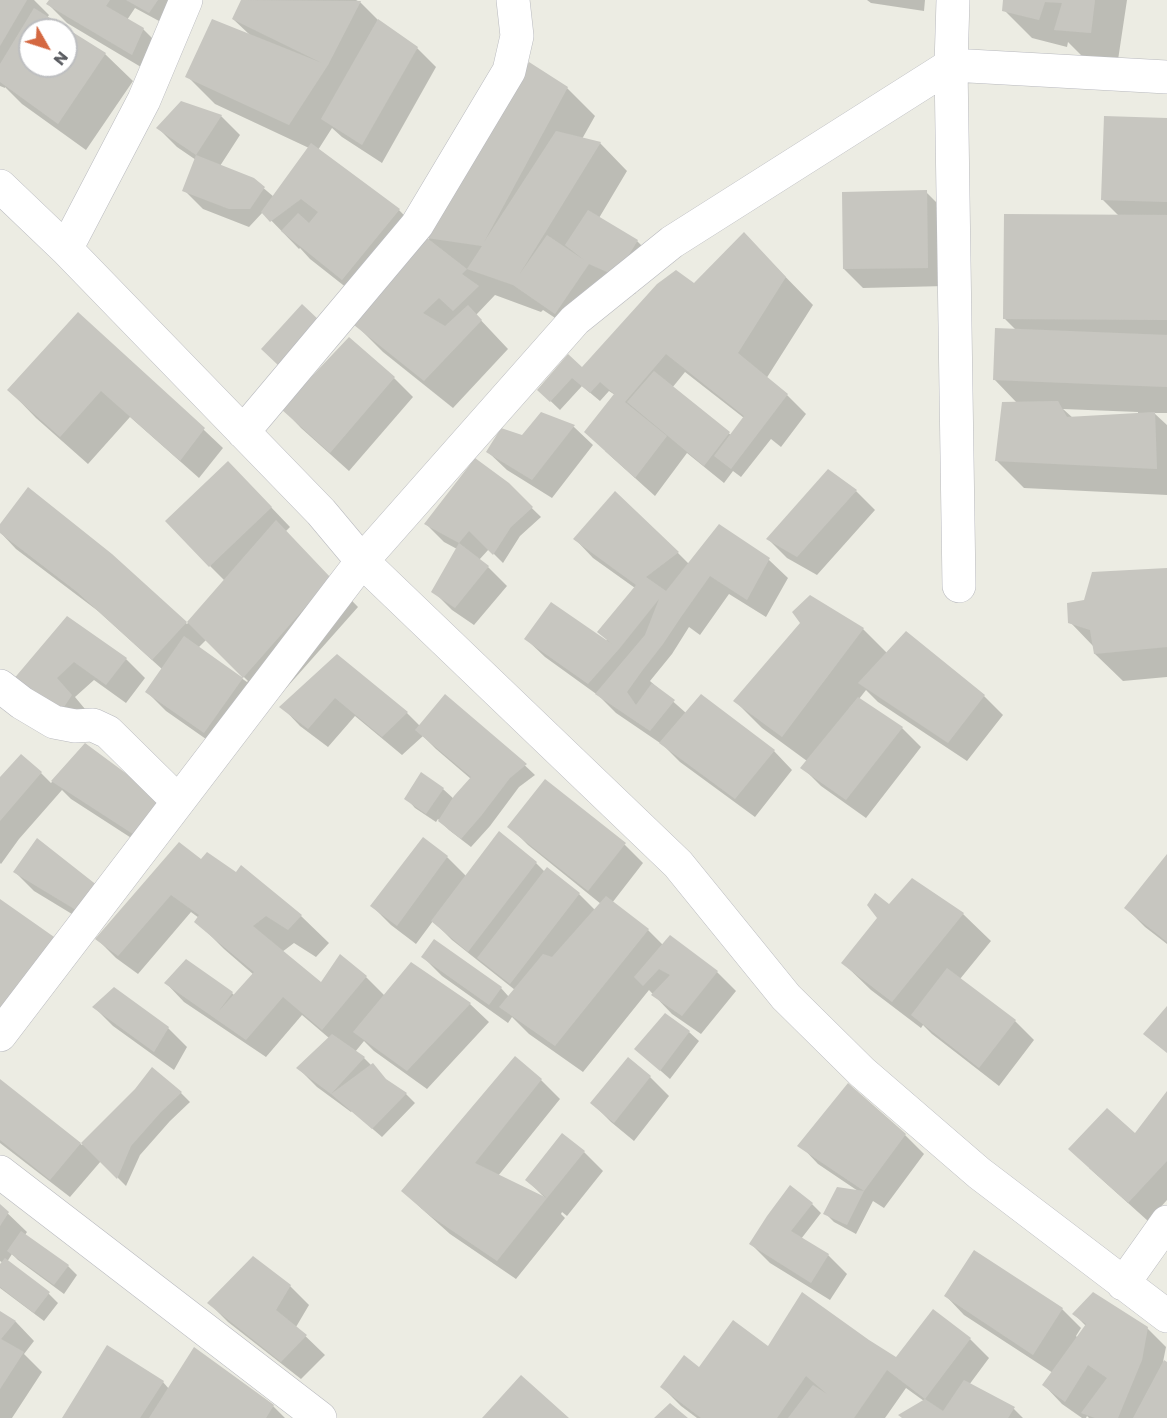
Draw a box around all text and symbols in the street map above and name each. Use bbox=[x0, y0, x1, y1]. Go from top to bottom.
north arrow bbox=[18, 18, 78, 78]
text: N bbox=[48, 46, 74, 70]

